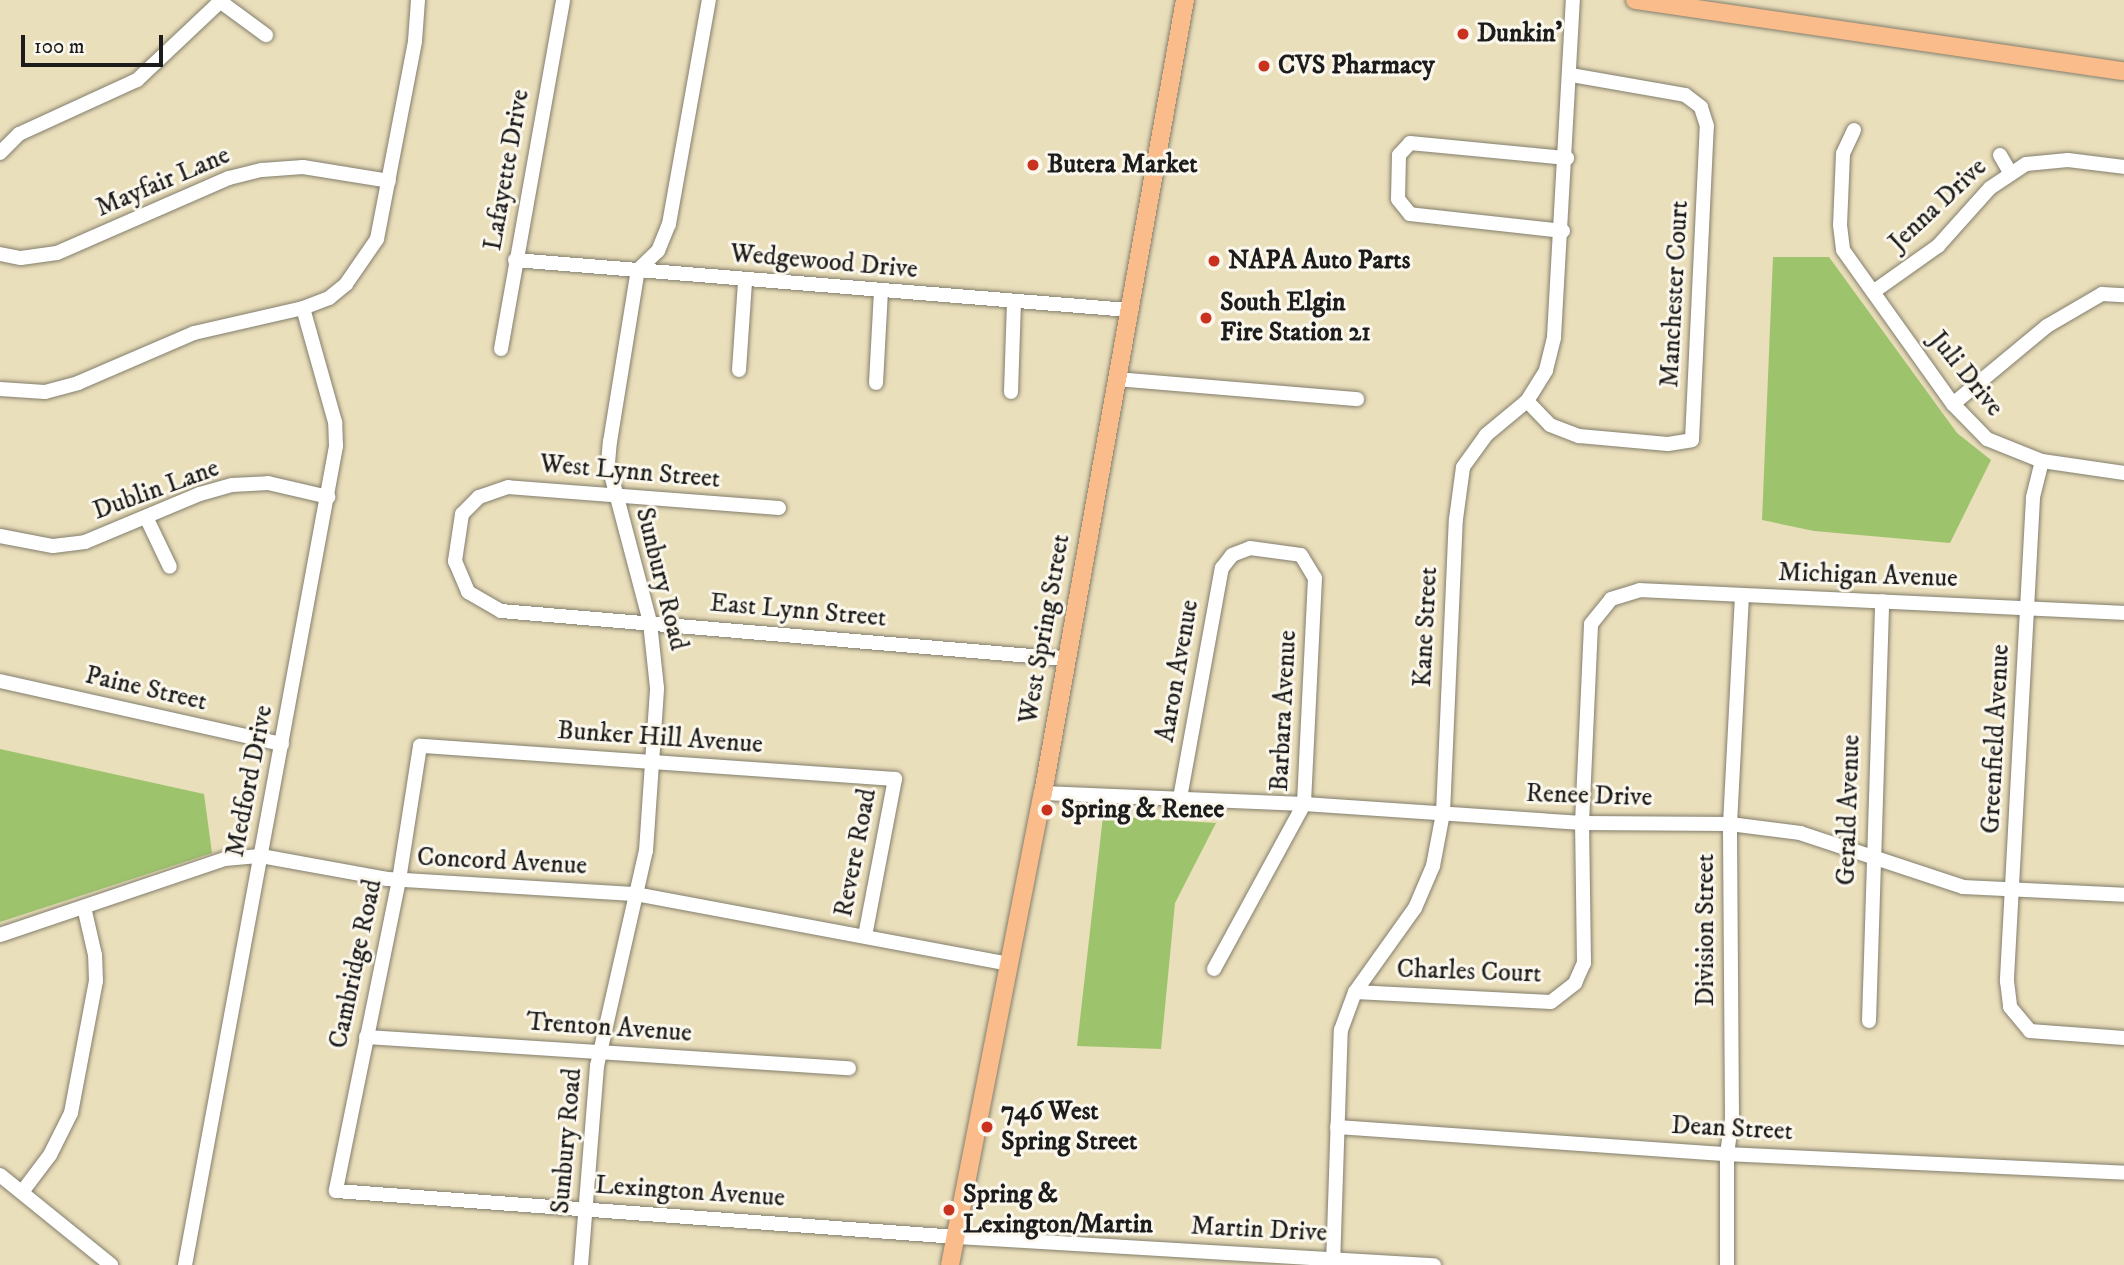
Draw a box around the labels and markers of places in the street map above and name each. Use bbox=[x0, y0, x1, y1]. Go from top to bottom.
place label: Dunkin' bbox=[1477, 18, 1562, 50]
marker: Dunkin' bbox=[1455, 26, 1471, 42]
place label: CVS Pharmacy bbox=[1278, 50, 1435, 82]
marker: CVS Pharmacy bbox=[1256, 58, 1272, 74]
place label: Butera Market bbox=[1047, 149, 1198, 181]
marker: Butera Market bbox=[1025, 157, 1041, 173]
place label: NAPA Auto Parts bbox=[1228, 245, 1410, 277]
marker: NAPA Auto Parts bbox=[1206, 253, 1222, 269]
place label: South Elgin Fire Station 21 bbox=[1220, 287, 1371, 348]
marker: South Elgin Fire Station 21 bbox=[1198, 310, 1214, 326]
place label: Spring & Renee bbox=[1061, 794, 1224, 826]
marker: Spring & Renee bbox=[1039, 802, 1055, 818]
place label: 746 West Spring Street bbox=[1001, 1096, 1137, 1158]
marker: 746 West Spring Street bbox=[979, 1119, 995, 1135]
place label: Spring & Lexington/Martin bbox=[963, 1179, 1153, 1240]
marker: Spring & Lexington/Martin bbox=[941, 1202, 957, 1218]

